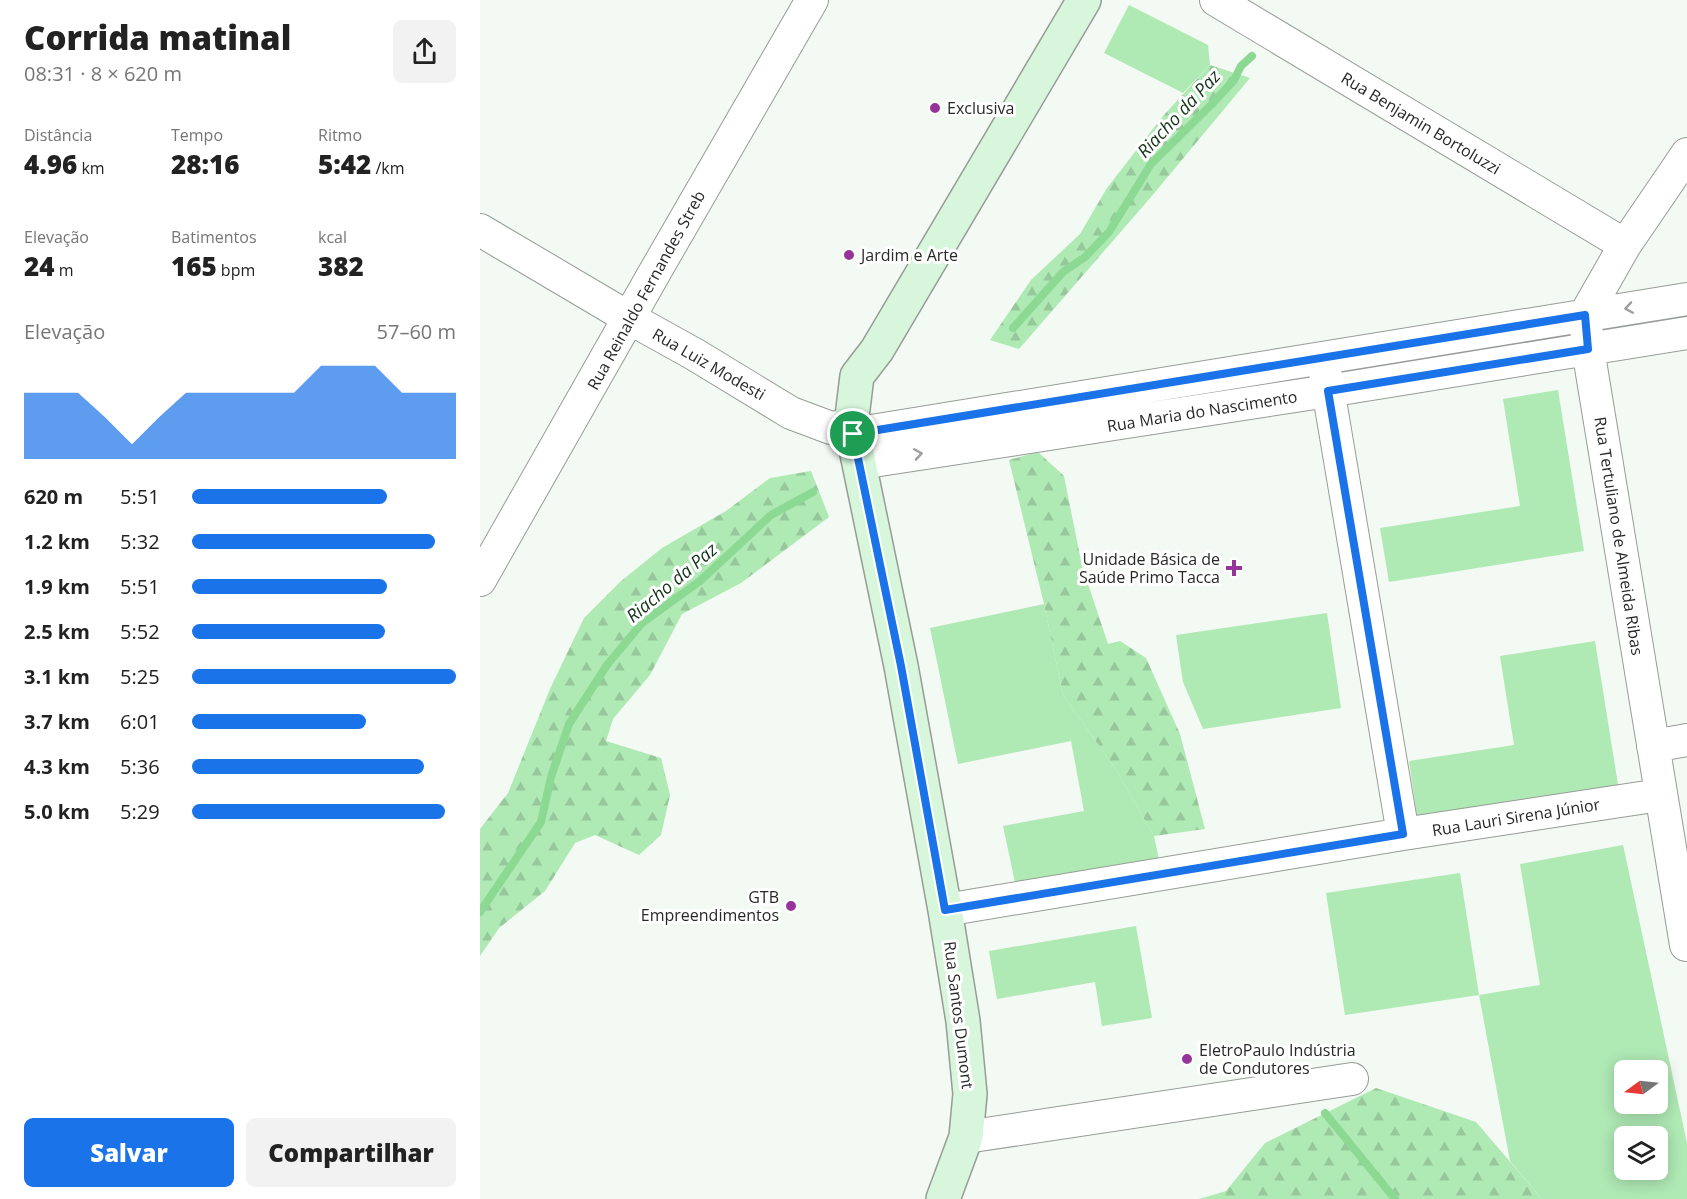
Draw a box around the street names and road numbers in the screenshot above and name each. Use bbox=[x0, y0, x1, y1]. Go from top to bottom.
street label: Rua Benjamin Bortoluzzi bbox=[1337, 67, 1505, 179]
street label: Rua Reinaldo Fernandes Streb bbox=[582, 186, 710, 394]
street label: Rua Luiz Modesti bbox=[649, 323, 769, 405]
street label: Rua Maria do Nascimento bbox=[1105, 385, 1299, 437]
street label: Rua Tertuliano de Almeida Ribas bbox=[1589, 415, 1649, 657]
street label: Rua Lauri Sirena Júnior bbox=[1430, 793, 1602, 841]
street label: Rua Santos Dumont bbox=[939, 940, 979, 1090]

